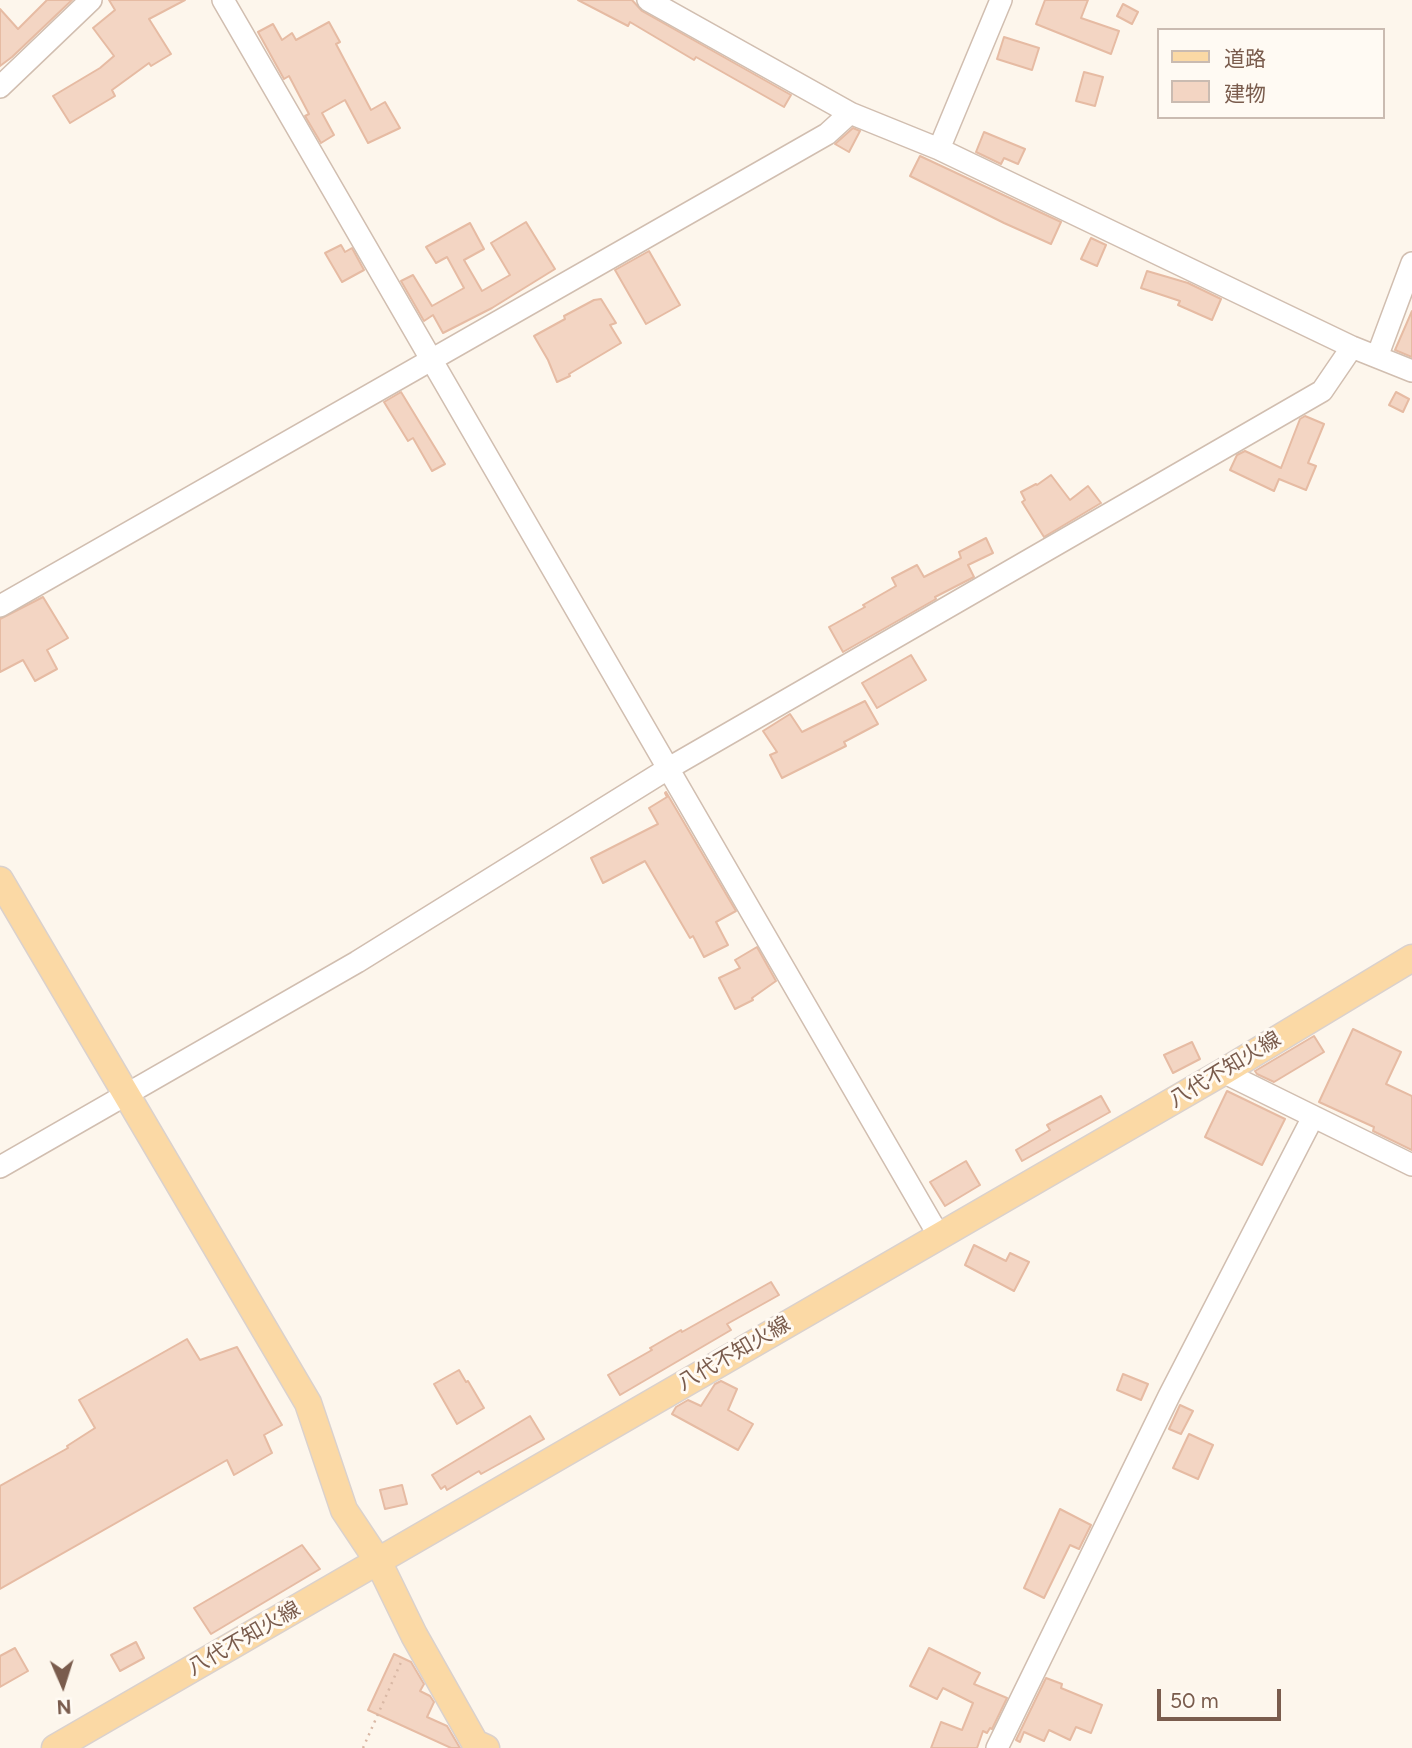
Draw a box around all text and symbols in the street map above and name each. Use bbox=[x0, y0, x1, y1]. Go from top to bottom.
legend bbox=[1156, 28, 1384, 119]
text: 道路 bbox=[1224, 46, 1266, 71]
text: 建物 bbox=[1224, 81, 1266, 106]
street label: 八代不知火線 bbox=[1165, 1027, 1285, 1113]
street label: 八代不知火線 bbox=[673, 1312, 795, 1396]
street label: 八代不知火線 bbox=[183, 1597, 305, 1681]
north arrow bbox=[28, 1650, 98, 1720]
scale bar bbox=[1160, 1674, 1284, 1718]
text: 50 m bbox=[1170, 1688, 1219, 1713]
text: N bbox=[56, 1695, 72, 1718]

